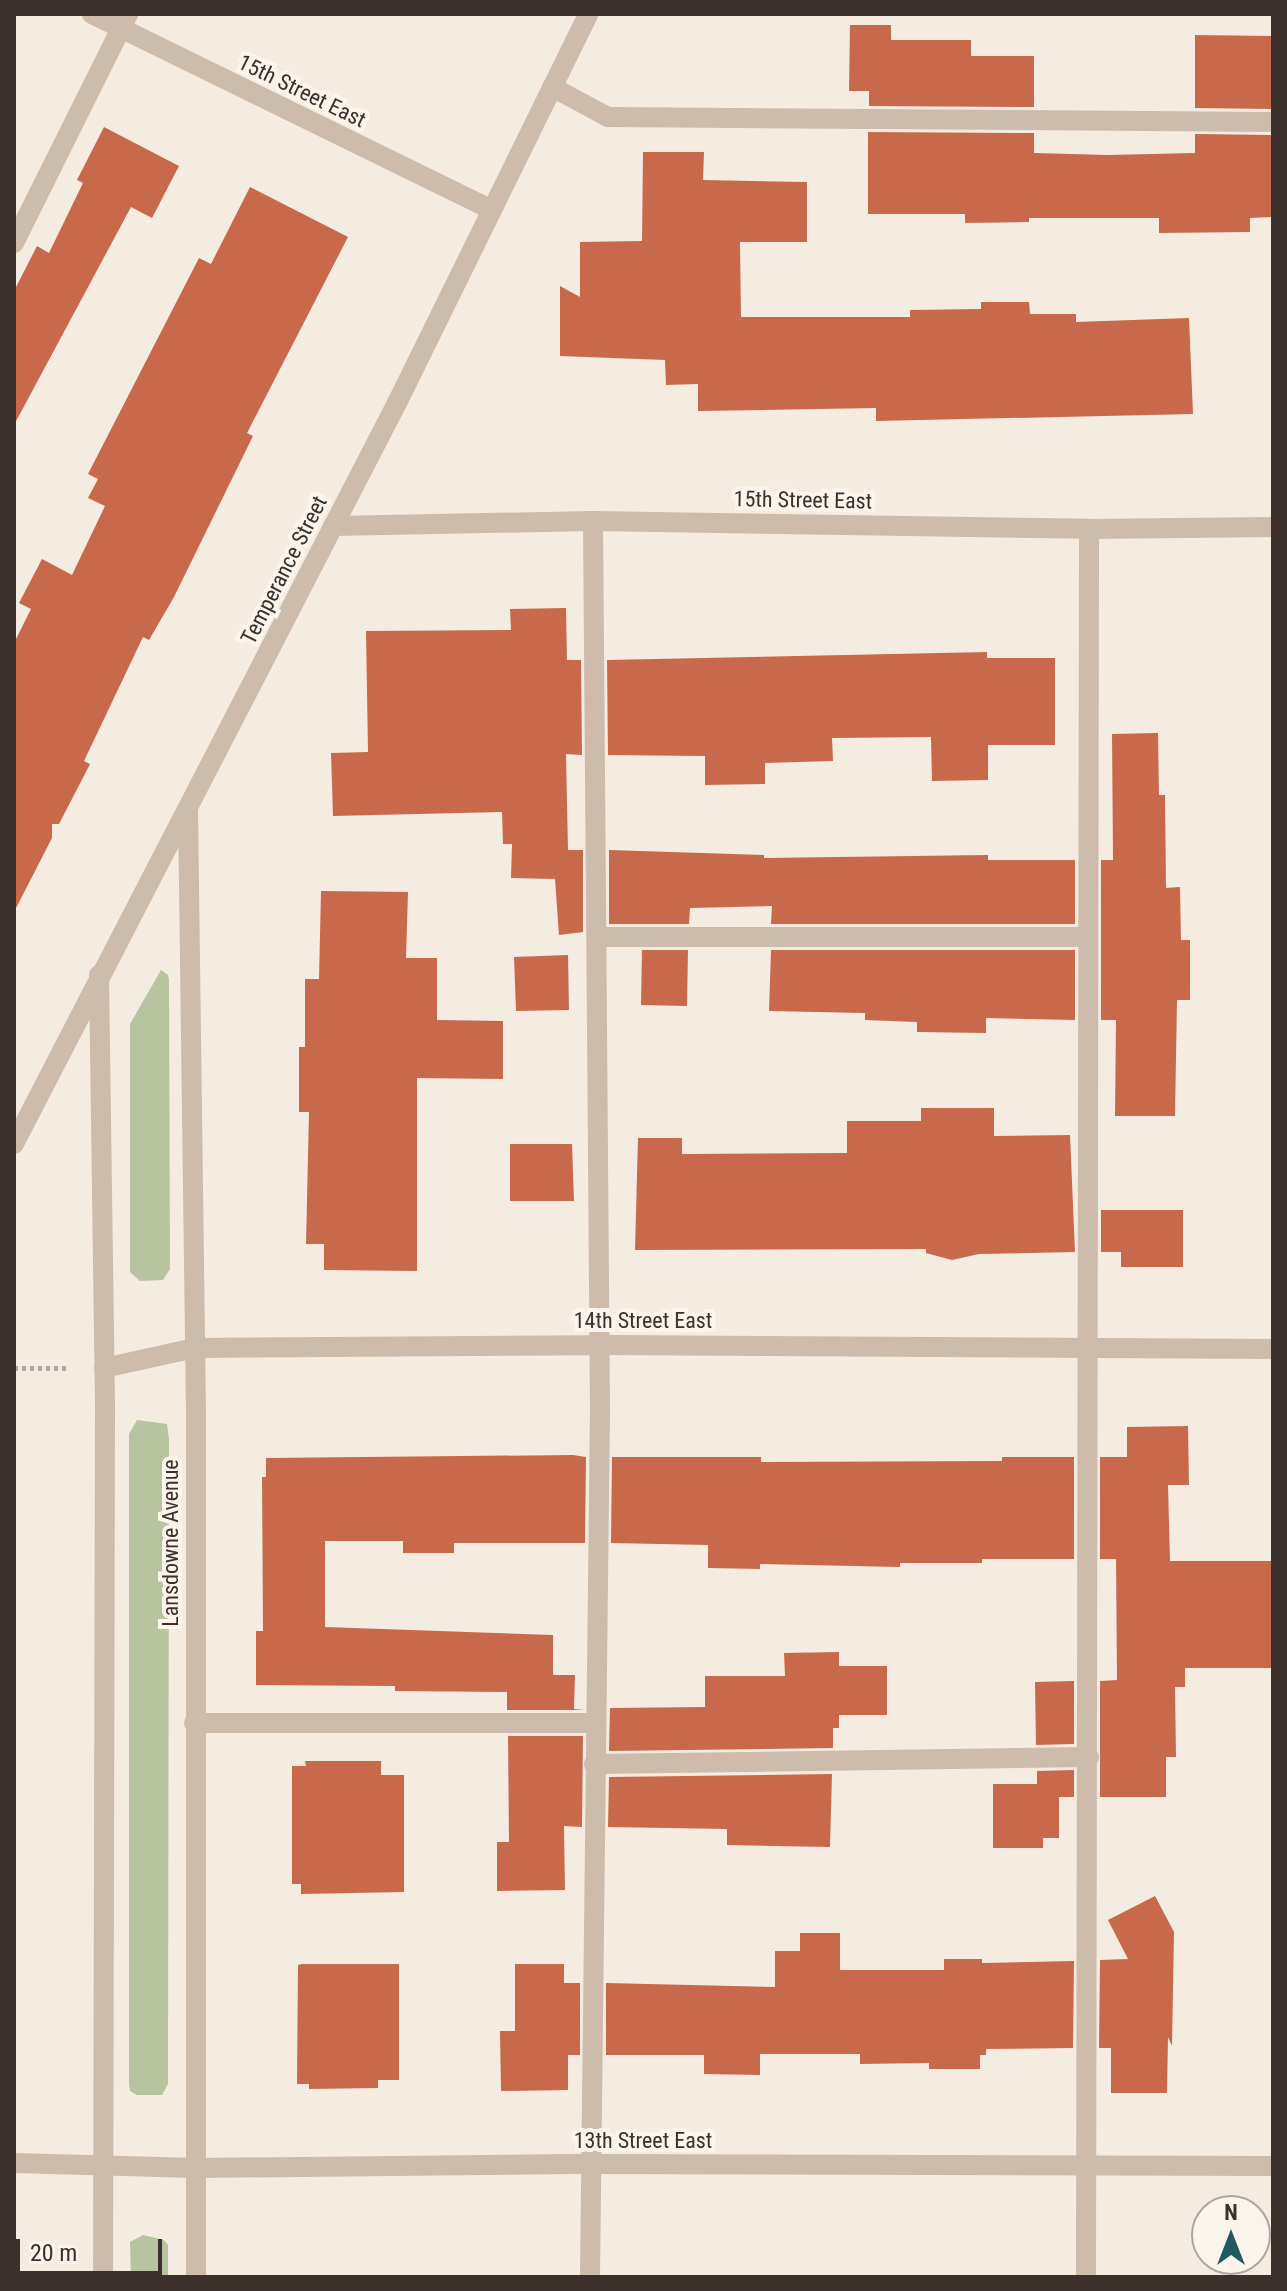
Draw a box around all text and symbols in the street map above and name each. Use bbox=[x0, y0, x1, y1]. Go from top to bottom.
street label: 15th Street East bbox=[234, 49, 370, 133]
street label: 15th Street East bbox=[734, 486, 872, 514]
street label: Temperance Street bbox=[235, 491, 333, 649]
street label: 14th Street East bbox=[574, 1308, 712, 1334]
street label: Lansdowne Avenue bbox=[158, 1459, 184, 1627]
street label: 13th Street East bbox=[574, 2128, 712, 2154]
north arrow bbox=[1191, 2195, 1271, 2275]
text: N bbox=[1224, 2200, 1238, 2225]
scale bar bbox=[20, 2223, 166, 2273]
text: 20 m bbox=[30, 2239, 77, 2267]

